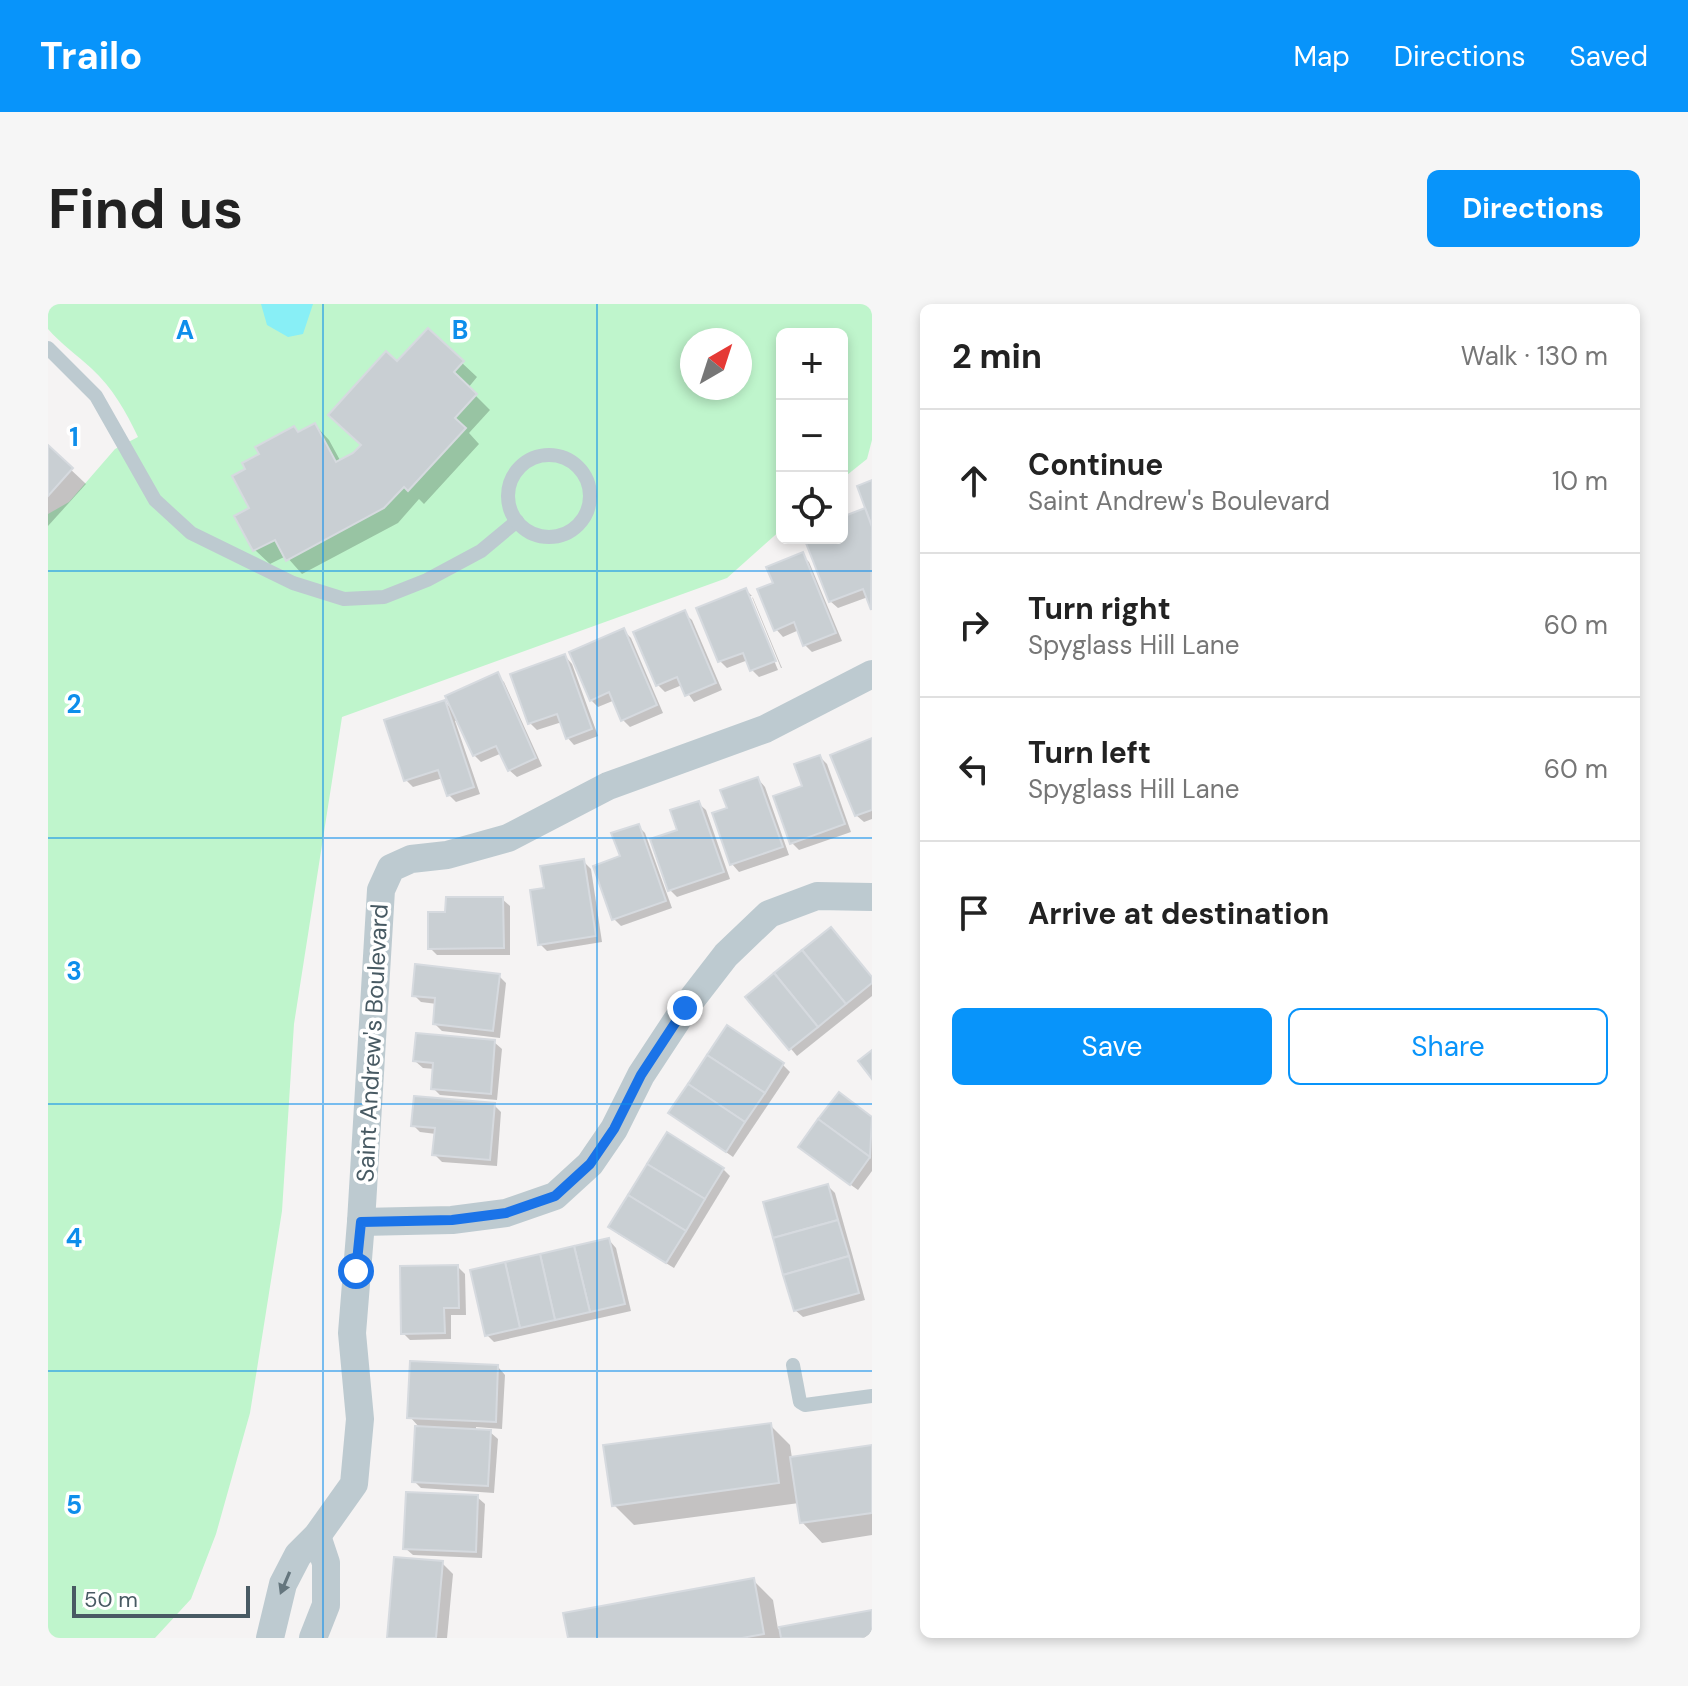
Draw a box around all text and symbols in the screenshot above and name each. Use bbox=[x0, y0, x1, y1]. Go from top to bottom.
text: Trailo bbox=[40, 31, 142, 81]
text: Map bbox=[1293, 38, 1350, 75]
text: Directions bbox=[1394, 38, 1526, 75]
text: Saved bbox=[1570, 38, 1648, 75]
button: Directions bbox=[1427, 170, 1640, 247]
text: Find us bbox=[48, 172, 243, 245]
text: A bbox=[176, 313, 194, 347]
text: B bbox=[452, 313, 468, 347]
north arrow bbox=[680, 328, 752, 400]
map controls bbox=[776, 328, 848, 544]
button: + bbox=[776, 328, 848, 400]
text: 2 min bbox=[952, 334, 1042, 379]
text: Walk · 130 m bbox=[1461, 339, 1608, 373]
button: − bbox=[776, 400, 848, 472]
text: 1 bbox=[69, 420, 79, 454]
text: Continue bbox=[1028, 445, 1163, 484]
icon: ahead bbox=[952, 459, 996, 503]
text: 10 m bbox=[1552, 464, 1608, 498]
button: locate bbox=[776, 472, 848, 544]
text: Saint Andrew's Boulevard bbox=[1028, 484, 1330, 518]
text: Turn right bbox=[1028, 589, 1171, 628]
icon: right bbox=[952, 603, 996, 647]
text: 60 m bbox=[1544, 608, 1608, 642]
text: Spyglass Hill Lane bbox=[1028, 628, 1239, 662]
text: 2 bbox=[66, 687, 82, 721]
text: Turn left bbox=[1028, 733, 1151, 772]
icon: left bbox=[952, 747, 996, 791]
text: 60 m bbox=[1544, 752, 1608, 786]
text: Spyglass Hill Lane bbox=[1028, 772, 1239, 806]
icon: arrive bbox=[952, 891, 996, 935]
text: Arrive at destination bbox=[1028, 894, 1329, 933]
street label: Saint Andrew's Boulevard bbox=[349, 903, 395, 1183]
text: 3 bbox=[66, 954, 82, 988]
route end bbox=[667, 990, 703, 1026]
button: Save bbox=[952, 1008, 1272, 1085]
button: Share bbox=[1288, 1008, 1608, 1085]
text: 4 bbox=[66, 1221, 82, 1255]
route start bbox=[338, 1253, 374, 1289]
text: 5 bbox=[66, 1488, 82, 1522]
one-way arrow bbox=[279, 1571, 292, 1595]
scale bar bbox=[72, 1582, 250, 1618]
text: 50 m bbox=[84, 1585, 138, 1614]

